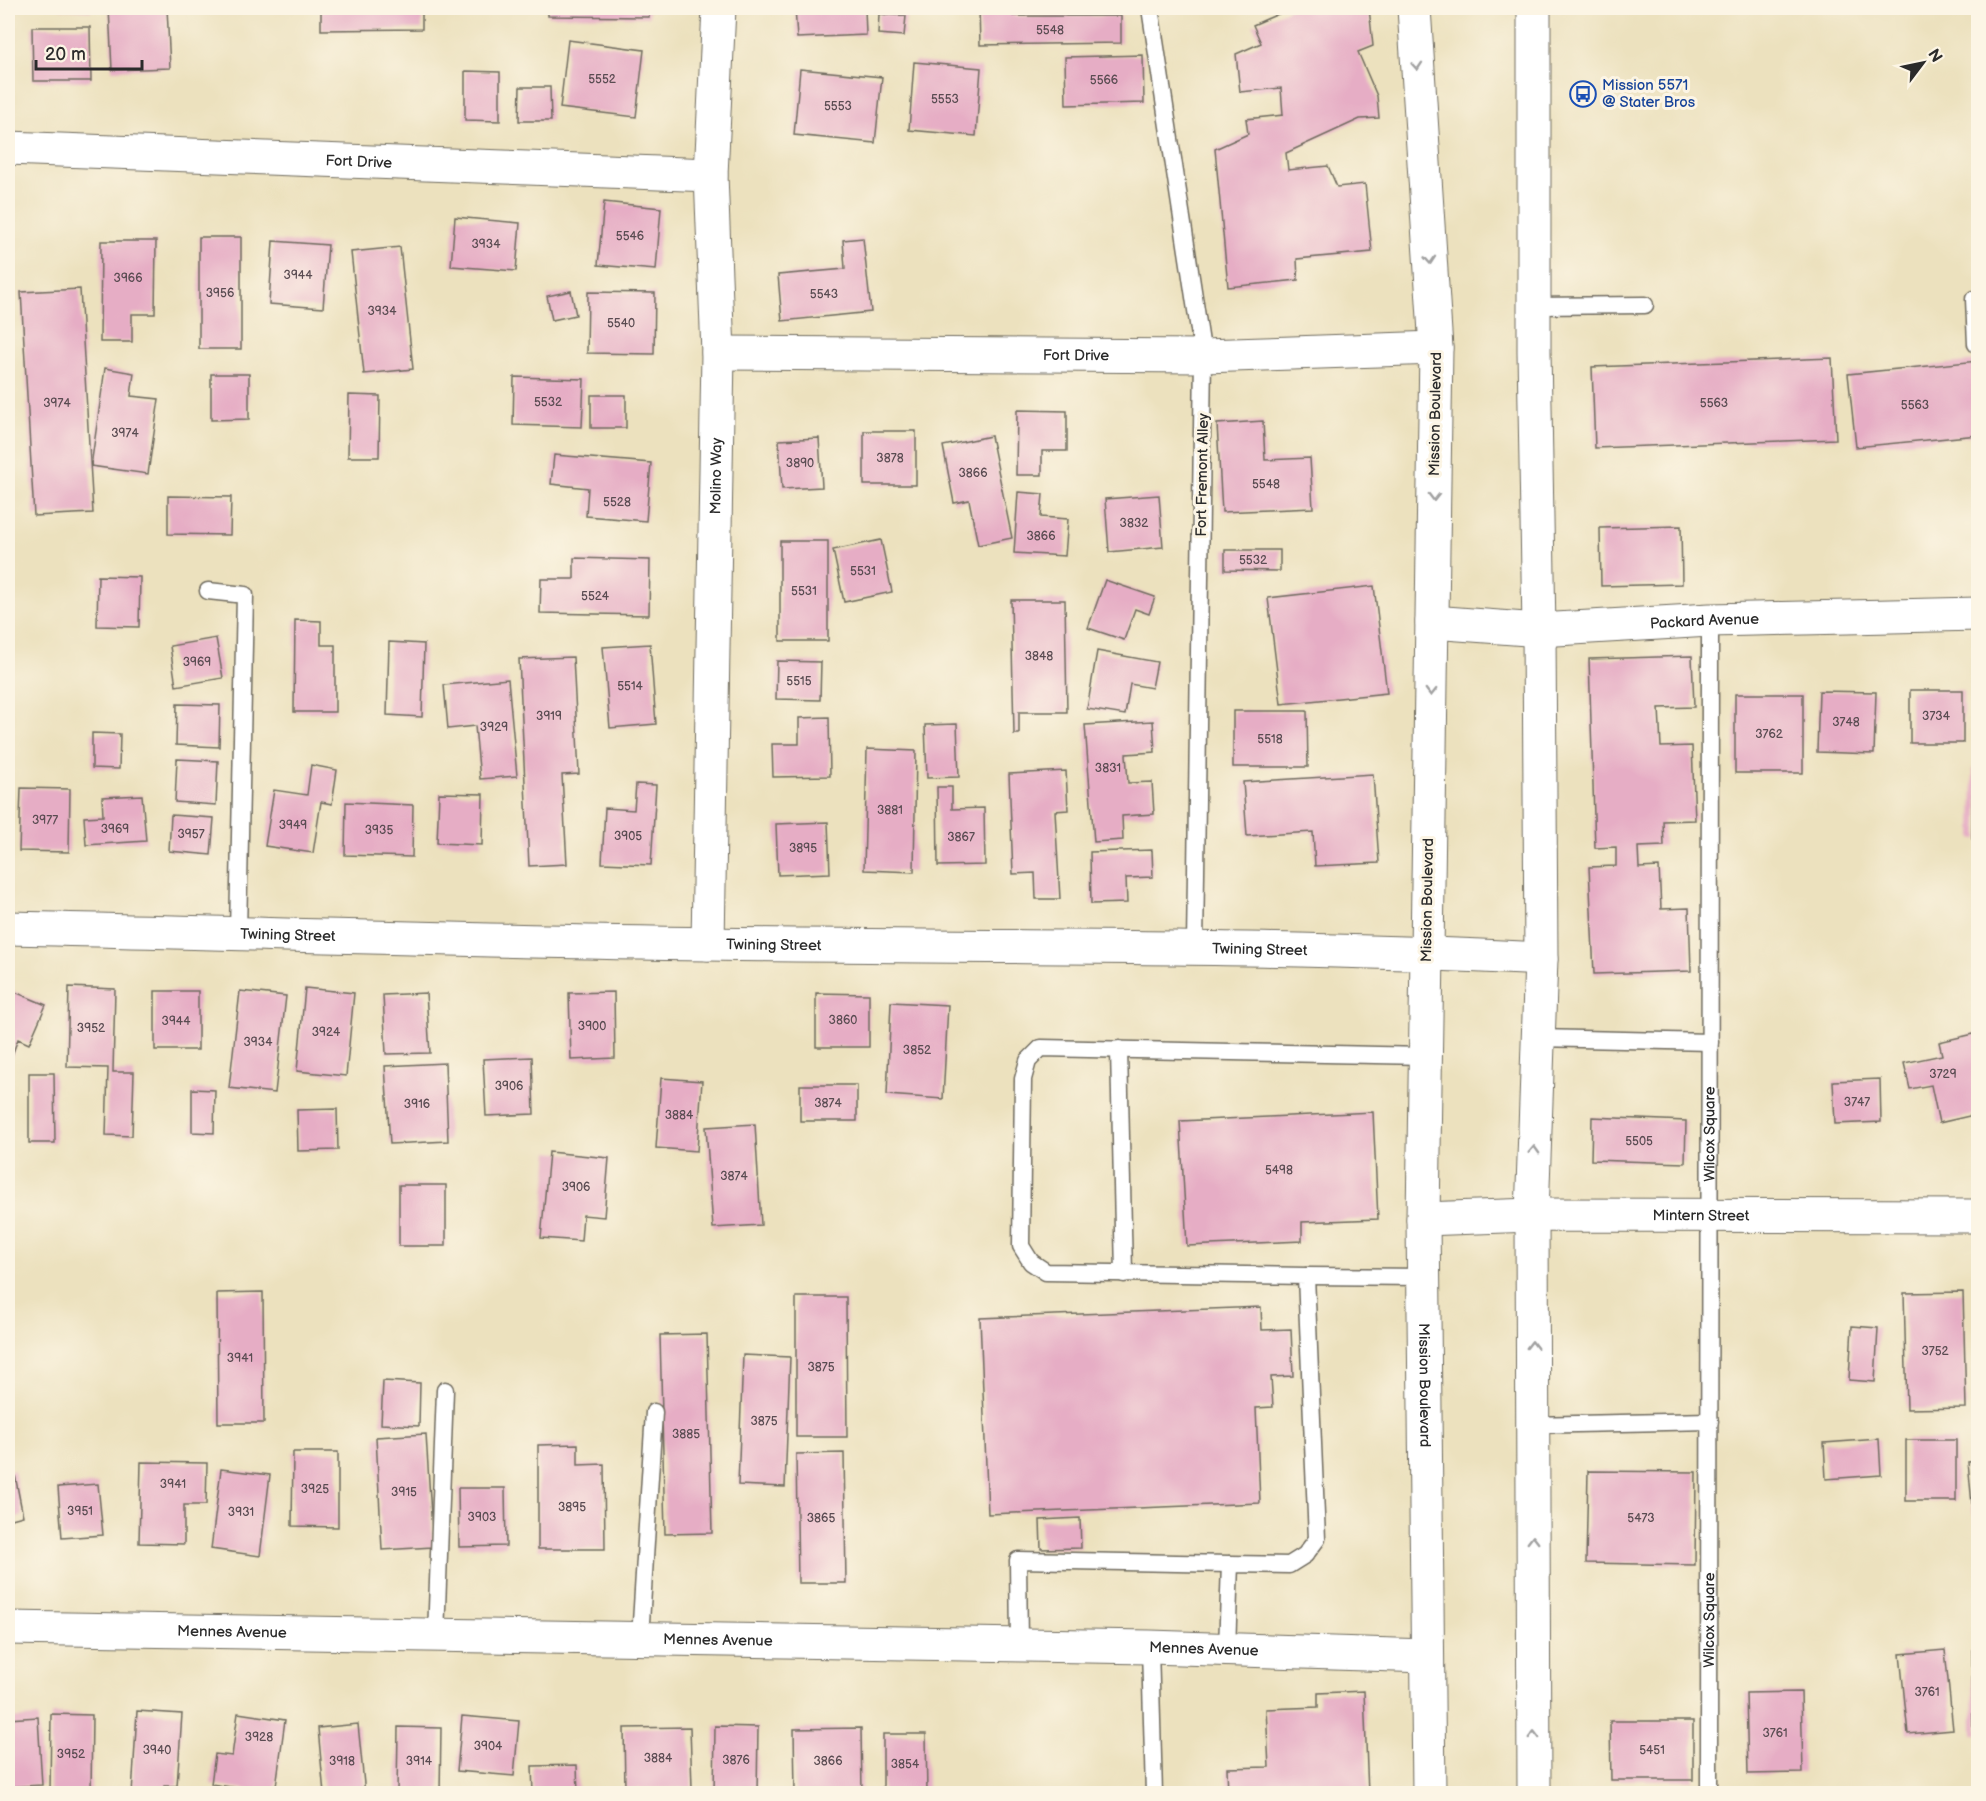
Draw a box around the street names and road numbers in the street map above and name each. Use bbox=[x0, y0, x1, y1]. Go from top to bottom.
street label: Fort Drive bbox=[325, 151, 392, 173]
street label: Fort Drive bbox=[1043, 346, 1109, 365]
street label: Mission Boulevard bbox=[1425, 352, 1446, 476]
street label: Fort Fremont Alley bbox=[1192, 413, 1213, 537]
street label: Molino Way bbox=[706, 437, 727, 515]
street label: Packard Avenue bbox=[1649, 610, 1759, 633]
street label: Mission Boulevard bbox=[1417, 838, 1438, 962]
street label: Twining Street bbox=[240, 925, 336, 946]
street label: Twining Street bbox=[726, 935, 822, 955]
street label: Twining Street bbox=[1212, 939, 1308, 960]
street label: Wilcox Square bbox=[1701, 1086, 1720, 1182]
street label: Mintern Street bbox=[1652, 1206, 1750, 1225]
street label: Mission Boulevard bbox=[1414, 1323, 1434, 1447]
street label: Wilcox Square bbox=[1700, 1572, 1719, 1668]
street label: Mennes Avenue bbox=[177, 1622, 287, 1643]
street label: Mennes Avenue bbox=[663, 1630, 773, 1651]
street label: Mennes Avenue bbox=[1149, 1638, 1259, 1661]

